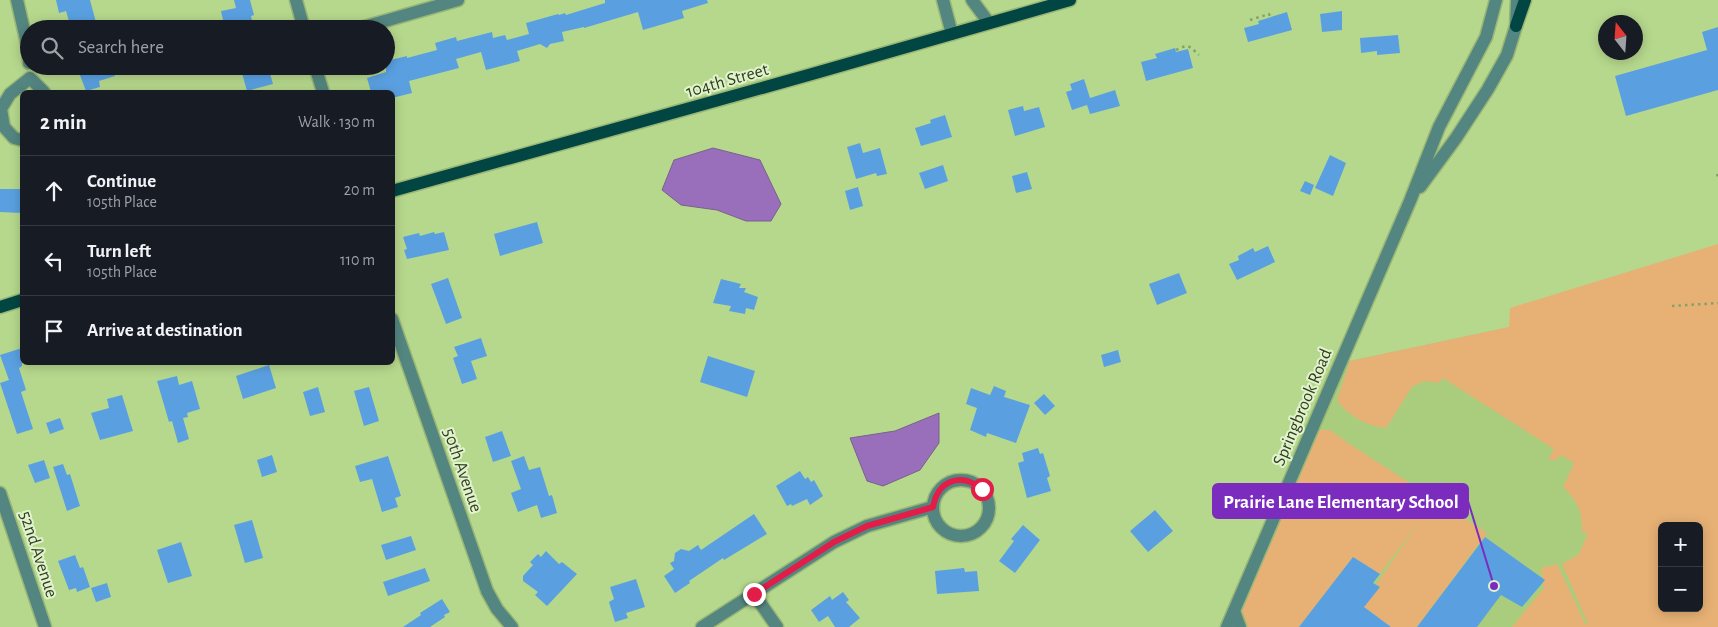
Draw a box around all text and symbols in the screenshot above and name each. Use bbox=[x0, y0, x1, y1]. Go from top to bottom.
north arrow bbox=[1598, 15, 1643, 60]
search box bbox=[20, 20, 395, 75]
icon: search bbox=[38, 34, 66, 62]
text: Search here bbox=[78, 38, 164, 57]
street label: 104th Street bbox=[684, 61, 771, 101]
text: 2 min bbox=[40, 112, 87, 133]
text: Walk · 130 m bbox=[298, 114, 375, 130]
text: Continue bbox=[87, 172, 156, 191]
icon: ahead bbox=[40, 177, 68, 205]
text: 20 m bbox=[344, 182, 375, 198]
text: 105th Place bbox=[87, 194, 157, 210]
text: Turn left bbox=[87, 242, 151, 261]
icon: left bbox=[40, 247, 68, 275]
text: 110 m bbox=[340, 252, 375, 268]
text: 105th Place bbox=[87, 264, 157, 280]
icon: arrive bbox=[40, 317, 68, 345]
text: Arrive at destination bbox=[87, 321, 243, 340]
street label: Springbrook Road bbox=[1270, 346, 1336, 469]
street label: 50th Avenue bbox=[439, 426, 485, 515]
route start bbox=[971, 478, 994, 501]
callout: Prairie Lane Elementary School bbox=[1213, 484, 1468, 518]
text: Prairie Lane Elementary School bbox=[1223, 493, 1459, 512]
street label: 52nd Avenue bbox=[16, 509, 60, 600]
map controls bbox=[1658, 522, 1703, 612]
button: + bbox=[1658, 522, 1703, 567]
button: − bbox=[1658, 567, 1703, 612]
route end bbox=[743, 583, 766, 606]

